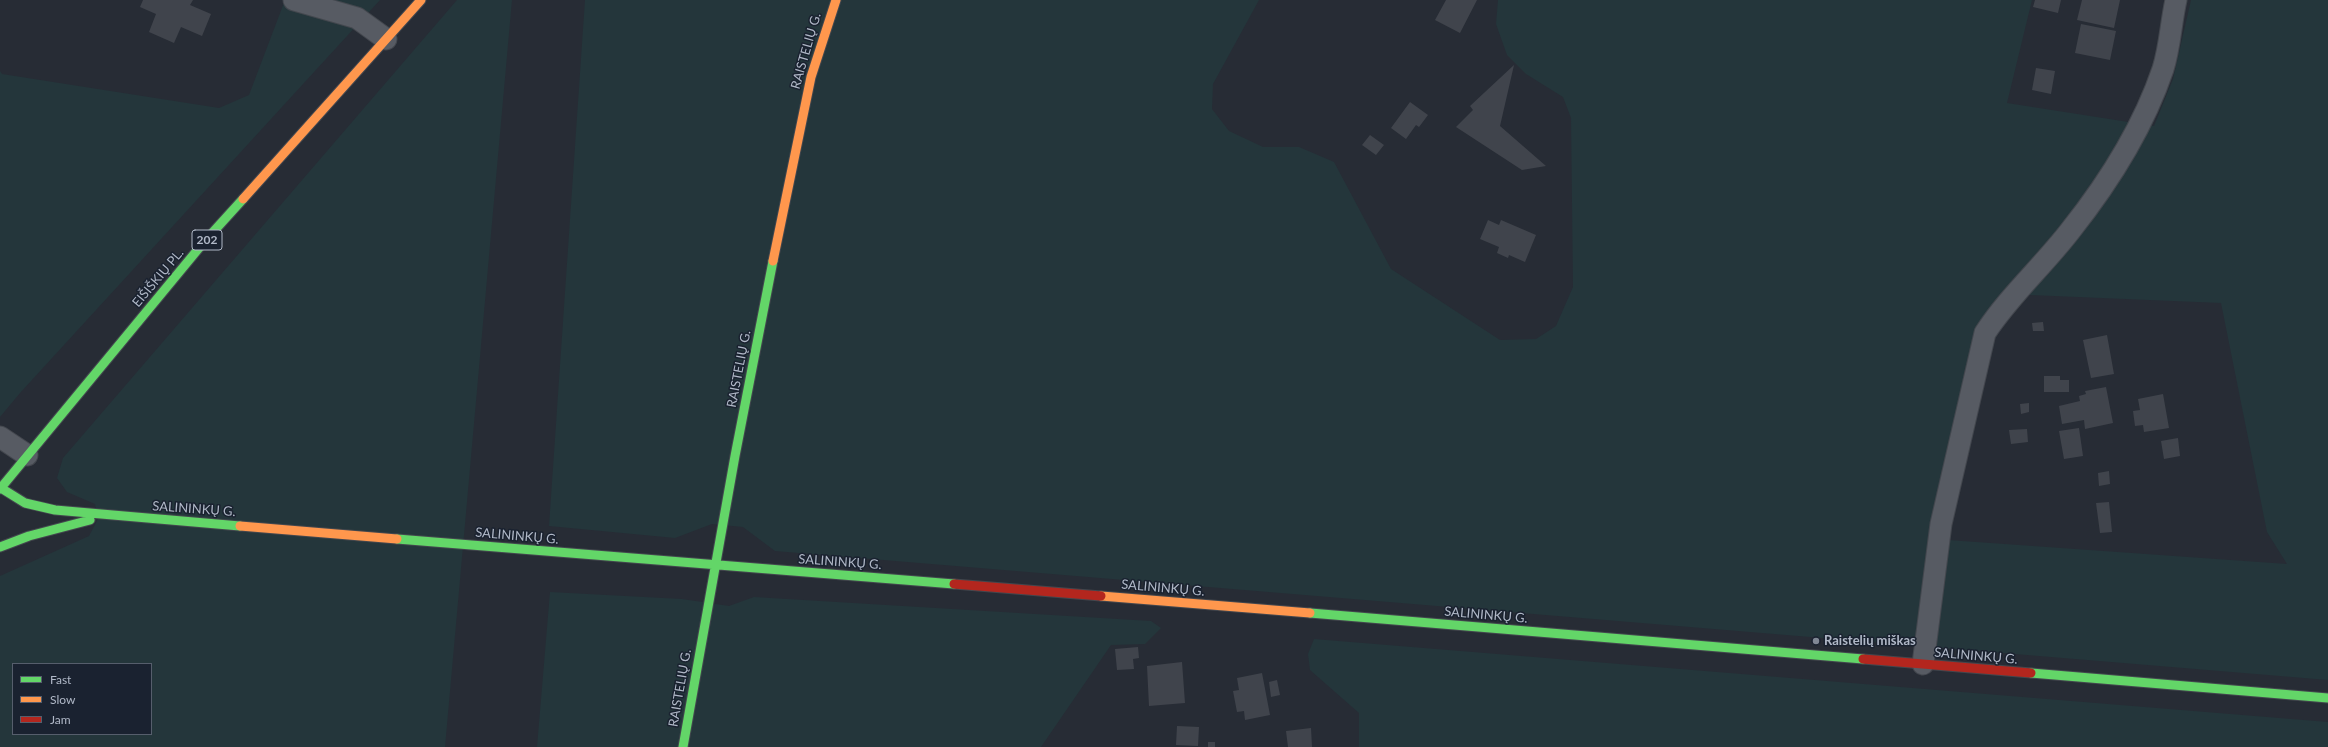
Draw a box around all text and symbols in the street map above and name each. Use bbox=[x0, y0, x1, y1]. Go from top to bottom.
street label: RAISTELIŲ G. bbox=[788, 11, 824, 91]
road number: 202 bbox=[192, 230, 222, 250]
street label: EIŠIŠKIŲ PL. bbox=[129, 246, 187, 310]
street label: RAISTELIŲ G. bbox=[724, 329, 754, 409]
street label: SALININKŲ G. bbox=[152, 498, 236, 520]
street label: SALININKŲ G. bbox=[475, 525, 559, 547]
street label: SALININKŲ G. bbox=[798, 551, 882, 573]
street label: SALININKŲ G. bbox=[1121, 577, 1205, 599]
street label: SALININKŲ G. bbox=[1444, 604, 1528, 626]
place label: Raistelių miškas bbox=[1824, 633, 1916, 649]
marker: Raistelių miškas bbox=[1811, 636, 1821, 646]
street label: SALININKŲ G. bbox=[1934, 645, 2018, 667]
street label: RAISTELIŲ G. bbox=[665, 648, 695, 728]
legend bbox=[12, 663, 152, 735]
text: Fast bbox=[50, 672, 71, 687]
text: Slow bbox=[50, 692, 75, 707]
text: Jam bbox=[50, 712, 71, 727]

